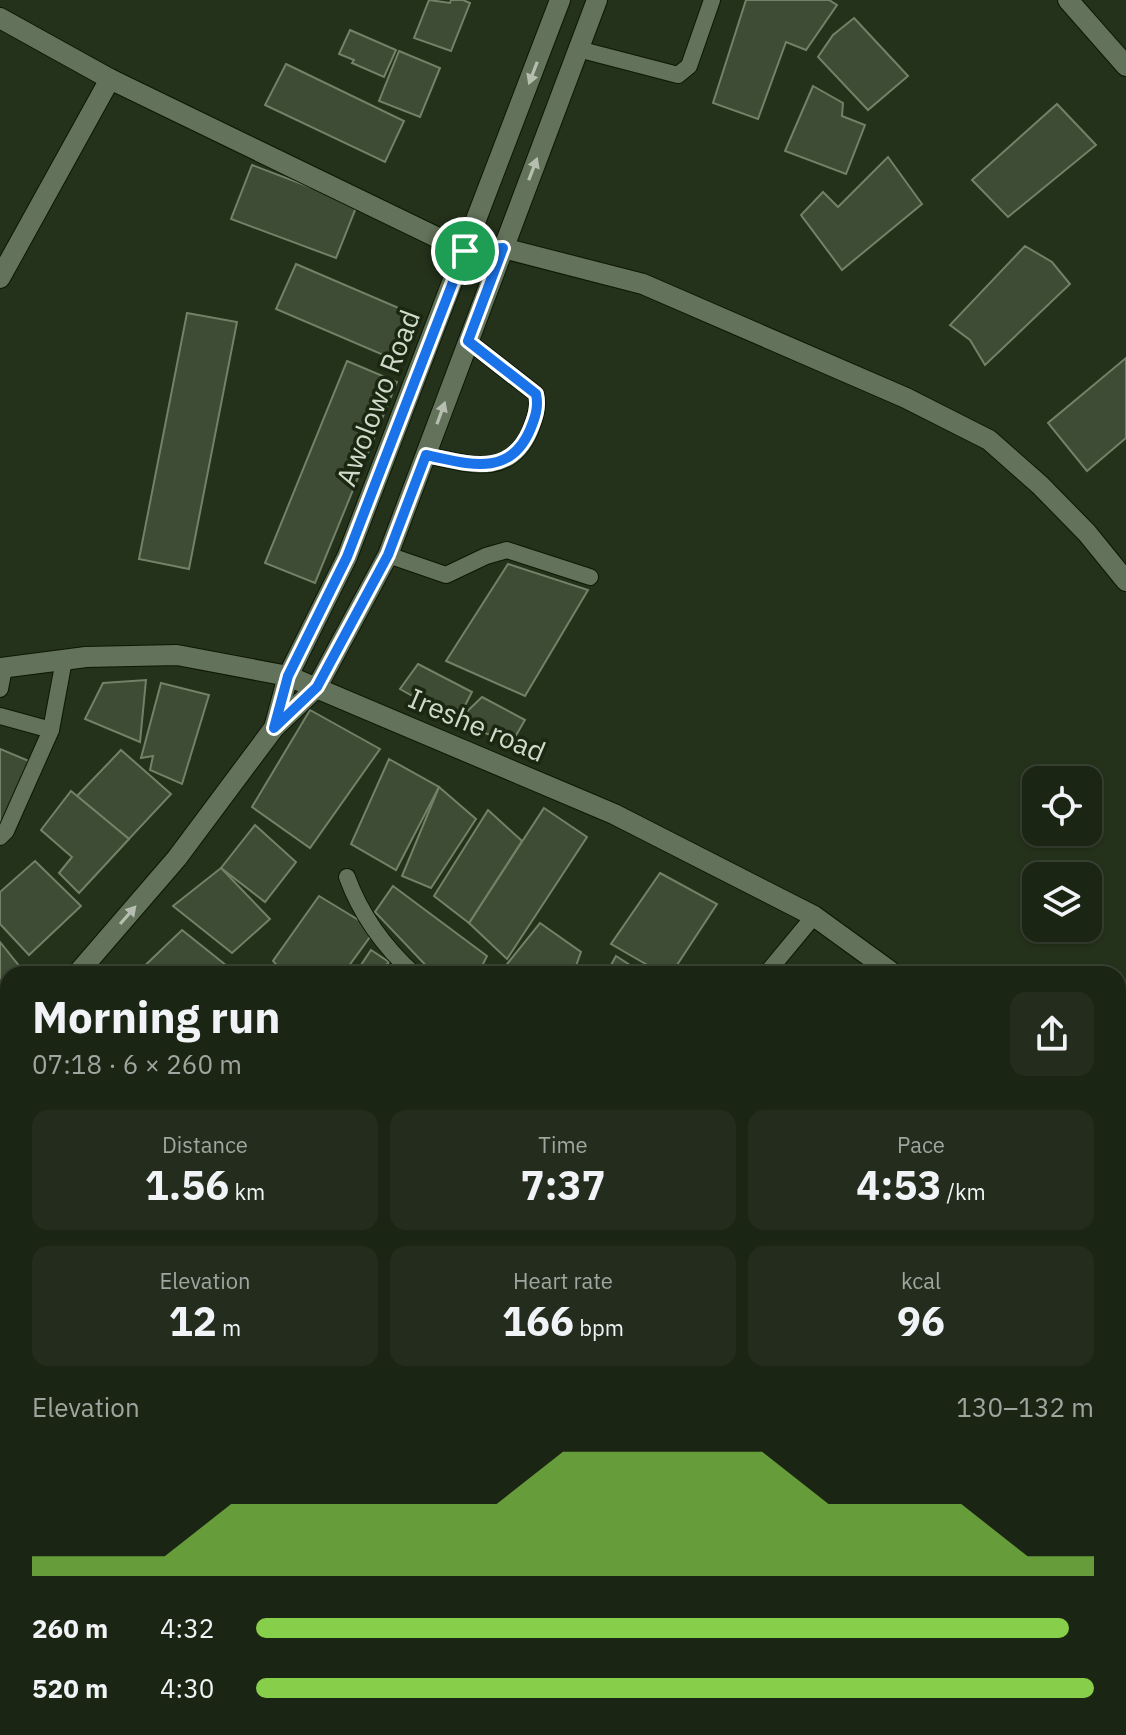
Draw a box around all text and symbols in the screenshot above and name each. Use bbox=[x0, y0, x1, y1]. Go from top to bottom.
one-way arrow bbox=[526, 61, 539, 85]
one-way arrow bbox=[527, 157, 540, 181]
pin bbox=[431, 217, 499, 285]
icon: arrive bbox=[443, 229, 487, 273]
street label: Awolowo Road bbox=[327, 304, 428, 491]
one-way arrow bbox=[436, 401, 448, 425]
street label: Ireshe road bbox=[403, 679, 551, 770]
map controls bbox=[1022, 766, 1102, 942]
button: locate bbox=[1022, 766, 1102, 846]
button: layers bbox=[1022, 862, 1102, 942]
one-way arrow bbox=[119, 905, 136, 925]
text: Morning run bbox=[32, 988, 281, 1045]
button: share bbox=[1010, 992, 1094, 1076]
text: 07:18 · 6 × 260 m bbox=[32, 1047, 242, 1081]
text: Distance bbox=[162, 1130, 248, 1159]
text: Time bbox=[538, 1130, 588, 1159]
text: Pace bbox=[897, 1130, 945, 1159]
text: 1.56 bbox=[145, 1159, 229, 1211]
text: 7:37 bbox=[520, 1159, 606, 1211]
text: 4:53 bbox=[856, 1159, 941, 1211]
text: km bbox=[229, 1177, 265, 1206]
text: /km bbox=[941, 1177, 986, 1206]
text: Elevation bbox=[159, 1266, 251, 1295]
text: Heart rate bbox=[513, 1266, 613, 1295]
text: kcal bbox=[901, 1266, 941, 1295]
text: 12 bbox=[169, 1295, 217, 1347]
text: 166 bbox=[502, 1295, 574, 1347]
text: 96 bbox=[897, 1295, 945, 1347]
text: m bbox=[217, 1313, 241, 1342]
text: bpm bbox=[574, 1313, 624, 1342]
text: Elevation bbox=[32, 1390, 140, 1424]
text: 130–132 m bbox=[956, 1390, 1094, 1424]
text: 260 m bbox=[32, 1611, 108, 1645]
text: 4:32 bbox=[160, 1611, 214, 1645]
text: 520 m bbox=[32, 1671, 108, 1705]
text: 4:30 bbox=[160, 1671, 214, 1705]

